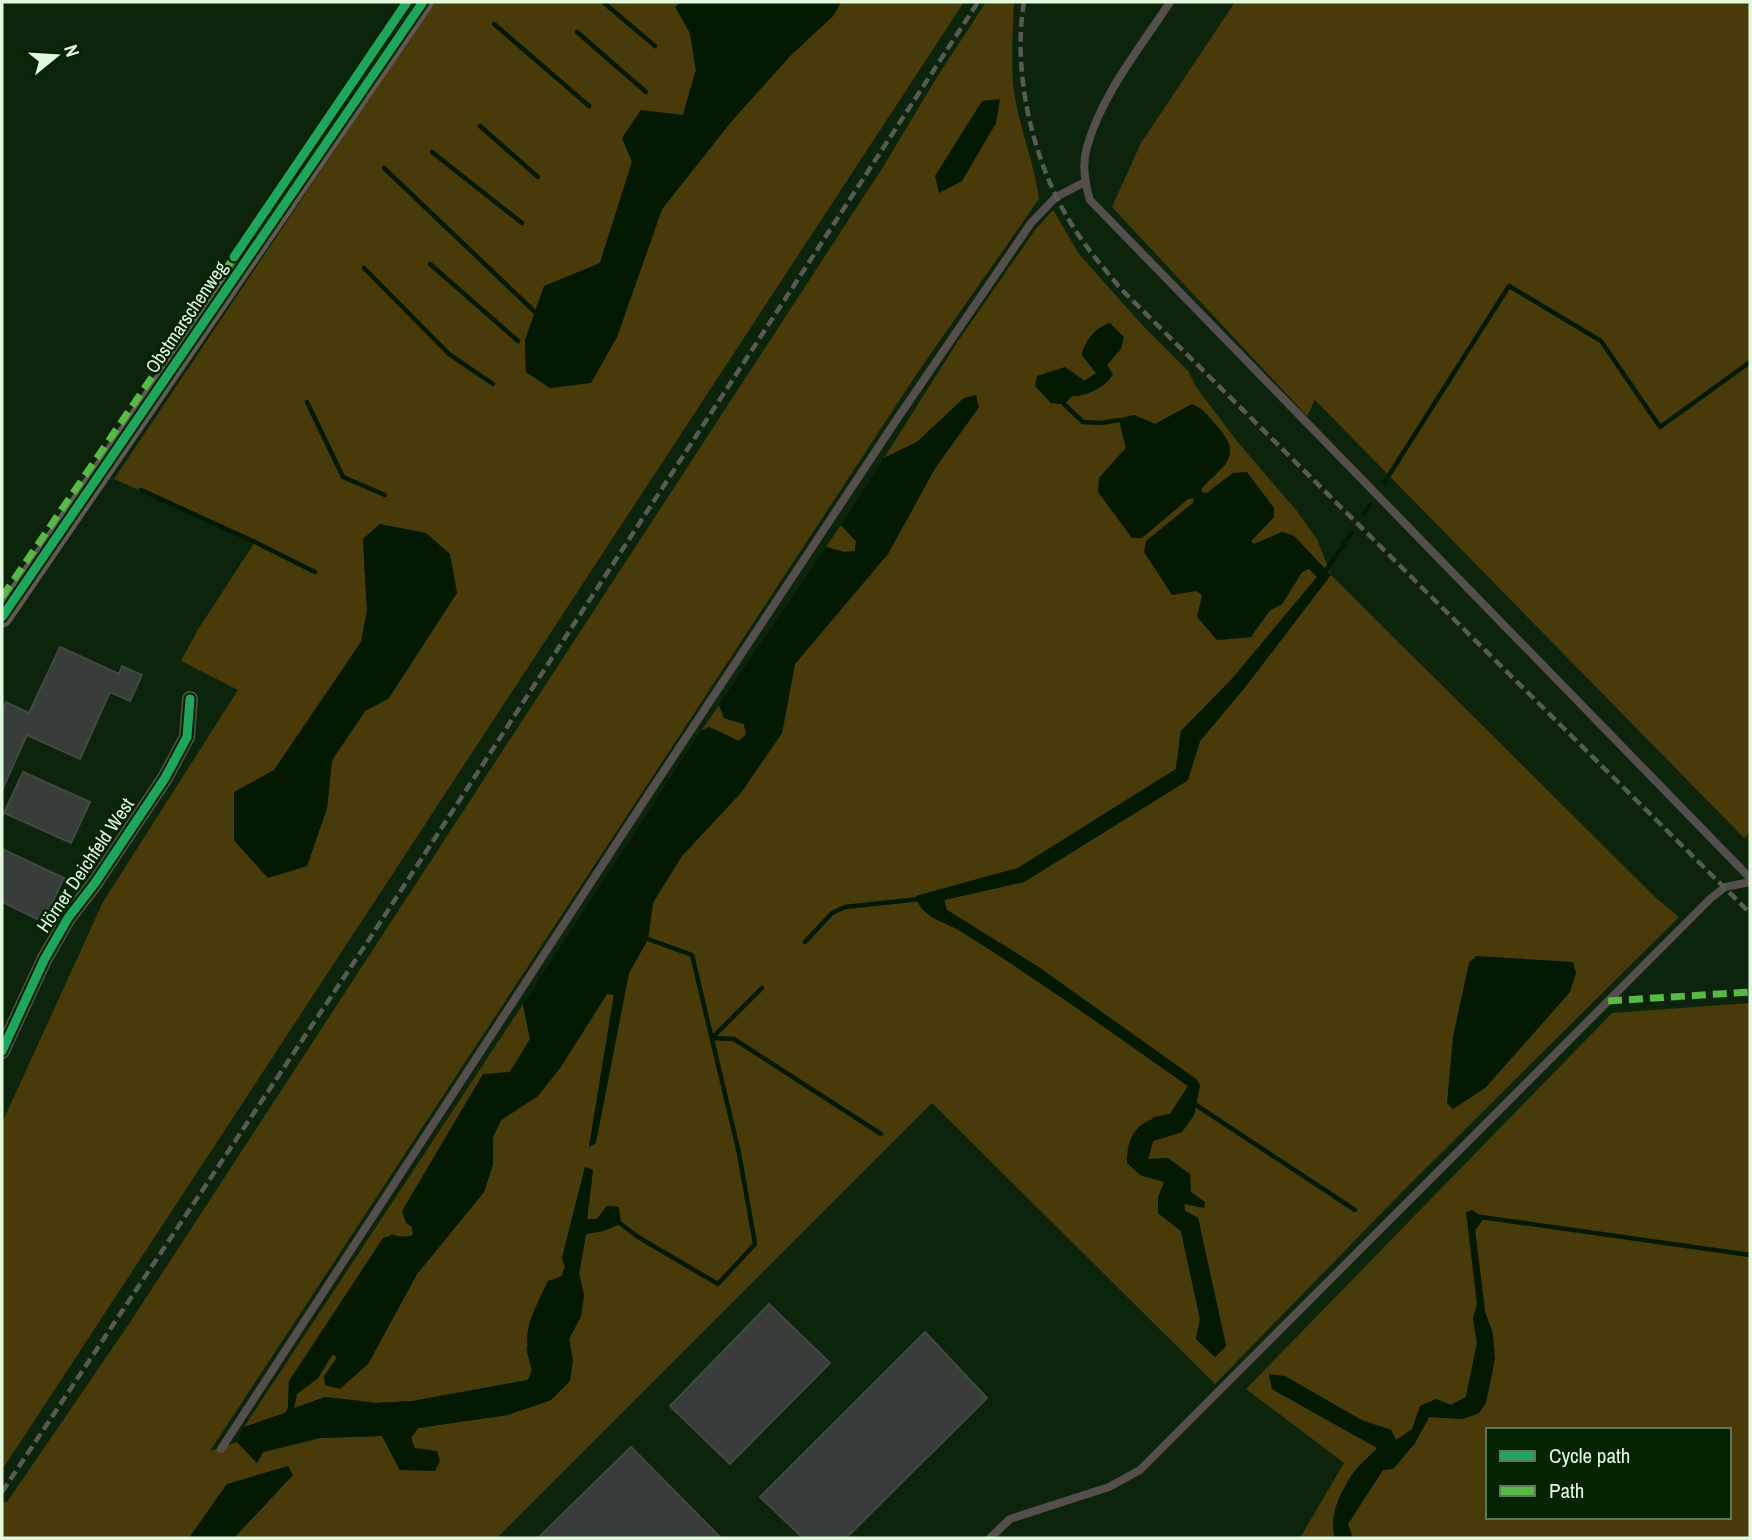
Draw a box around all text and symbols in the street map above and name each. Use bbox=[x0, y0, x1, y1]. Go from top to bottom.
north arrow bbox=[21, 21, 91, 91]
text: N bbox=[58, 41, 86, 60]
street label: Obstmarschenweg bbox=[139, 256, 233, 378]
street label: Hörner Deichfeld West bbox=[30, 792, 140, 937]
legend bbox=[1486, 1428, 1731, 1519]
text: Cycle path bbox=[1549, 1441, 1630, 1470]
text: Path bbox=[1549, 1476, 1584, 1505]

